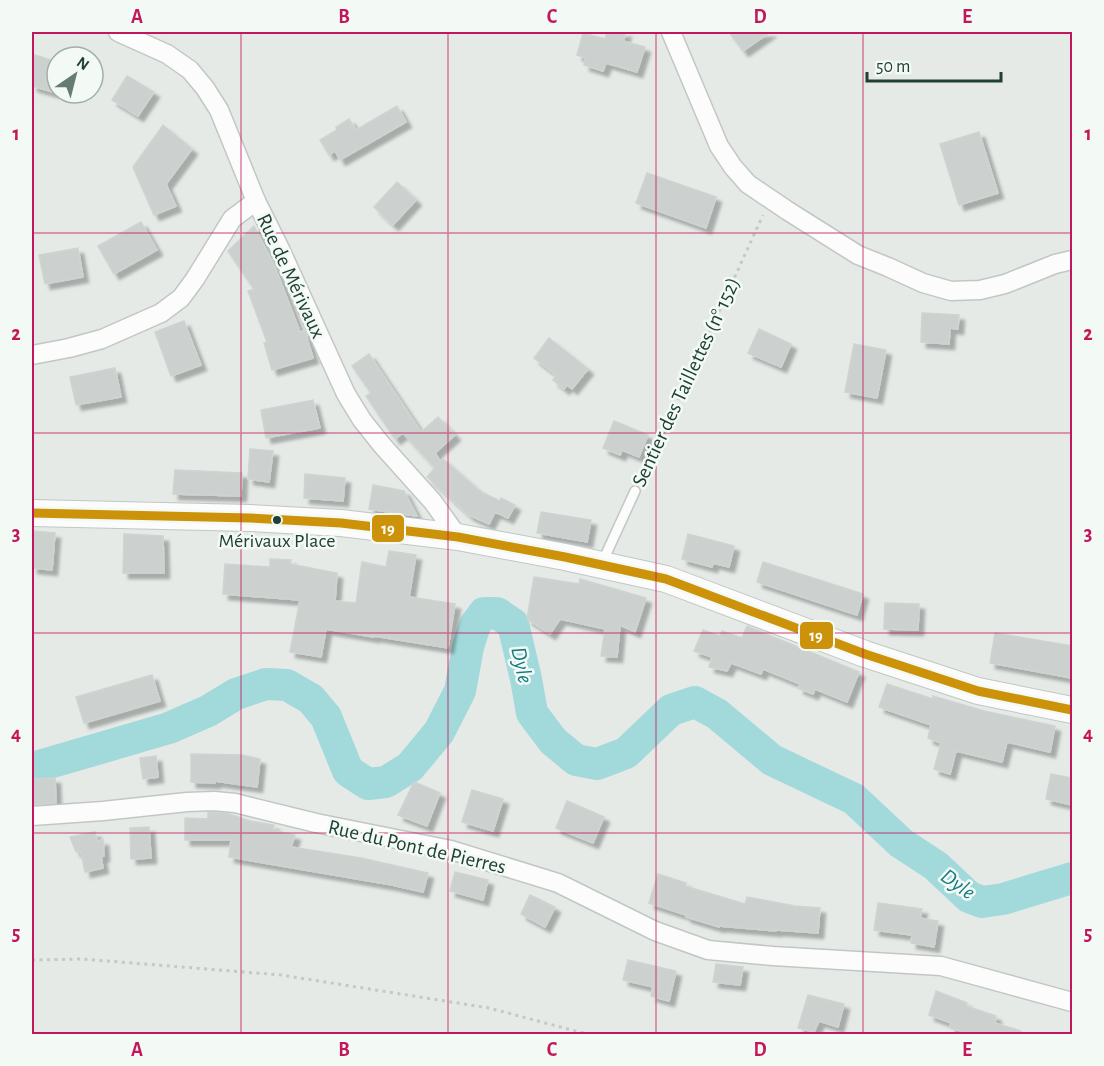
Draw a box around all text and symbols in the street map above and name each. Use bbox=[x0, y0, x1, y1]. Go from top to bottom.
text: A bbox=[131, 7, 143, 27]
text: B bbox=[338, 7, 350, 27]
text: C bbox=[547, 7, 558, 27]
text: D bbox=[753, 7, 767, 27]
text: E bbox=[962, 7, 972, 27]
north arrow bbox=[45, 45, 105, 105]
scale bar bbox=[867, 45, 1000, 83]
text: N bbox=[74, 54, 92, 73]
text: 50 m bbox=[876, 58, 910, 76]
text: 1 bbox=[12, 124, 20, 144]
text: 1 bbox=[1084, 124, 1092, 144]
street label: Rue de Mérivaux bbox=[253, 210, 329, 342]
street label: Sentier des Taillettes (n° 152) bbox=[628, 274, 744, 490]
text: 2 bbox=[11, 324, 21, 344]
text: 2 bbox=[1083, 324, 1093, 344]
marker: Mérivaux Place bbox=[271, 514, 283, 526]
line badge: 19 bbox=[371, 514, 405, 543]
text: 19 bbox=[381, 521, 395, 537]
text: 3 bbox=[12, 524, 20, 544]
text: 3 bbox=[1084, 524, 1092, 544]
place label: Mérivaux Place bbox=[219, 531, 335, 551]
line badge: 19 bbox=[799, 621, 834, 650]
text: 19 bbox=[809, 628, 823, 644]
water label: Dyle bbox=[507, 645, 537, 685]
text: 4 bbox=[11, 724, 21, 744]
text: 4 bbox=[1083, 724, 1093, 744]
street label: Rue du Pont de Pierres bbox=[326, 816, 508, 878]
water label: Dyle bbox=[937, 864, 979, 904]
text: 5 bbox=[12, 924, 20, 944]
text: 5 bbox=[1084, 924, 1092, 944]
text: A bbox=[131, 1040, 143, 1060]
text: B bbox=[338, 1040, 350, 1060]
text: C bbox=[547, 1040, 558, 1060]
text: D bbox=[753, 1040, 767, 1060]
text: E bbox=[962, 1040, 972, 1060]

